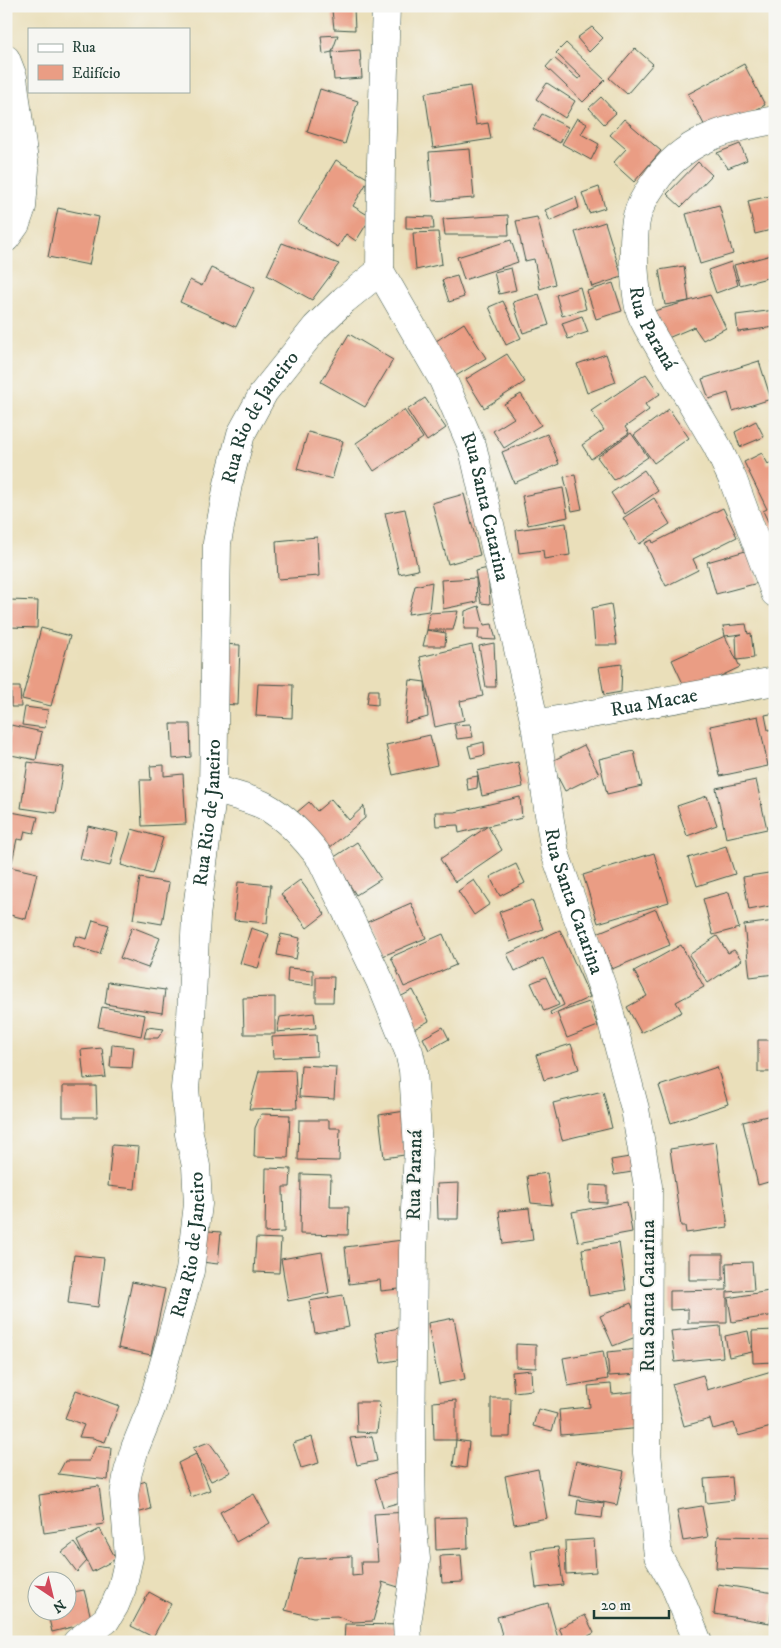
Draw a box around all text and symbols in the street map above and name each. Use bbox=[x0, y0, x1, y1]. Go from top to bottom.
legend bbox=[28, 28, 190, 92]
text: Rua bbox=[72, 38, 96, 57]
text: Edifício bbox=[72, 64, 120, 83]
street label: Rua Paraná bbox=[623, 285, 683, 375]
street label: Rua Rio de Janeiro bbox=[216, 346, 305, 486]
street label: Rua Santa Catarina bbox=[455, 428, 515, 584]
street label: Rua Macae bbox=[609, 683, 700, 723]
street label: Rua Rio de Janeiro bbox=[188, 739, 226, 888]
street label: Rua Santa Catarina bbox=[539, 826, 609, 978]
street label: Rua Paraná bbox=[402, 1129, 428, 1221]
street label: Rua Rio de Janeiro bbox=[165, 1171, 211, 1321]
street label: Rua Santa Catarina bbox=[636, 1219, 661, 1372]
north arrow bbox=[28, 1570, 78, 1620]
scale bar bbox=[594, 1588, 668, 1620]
text: N bbox=[49, 1595, 69, 1617]
text: 20 m bbox=[601, 1596, 631, 1615]

